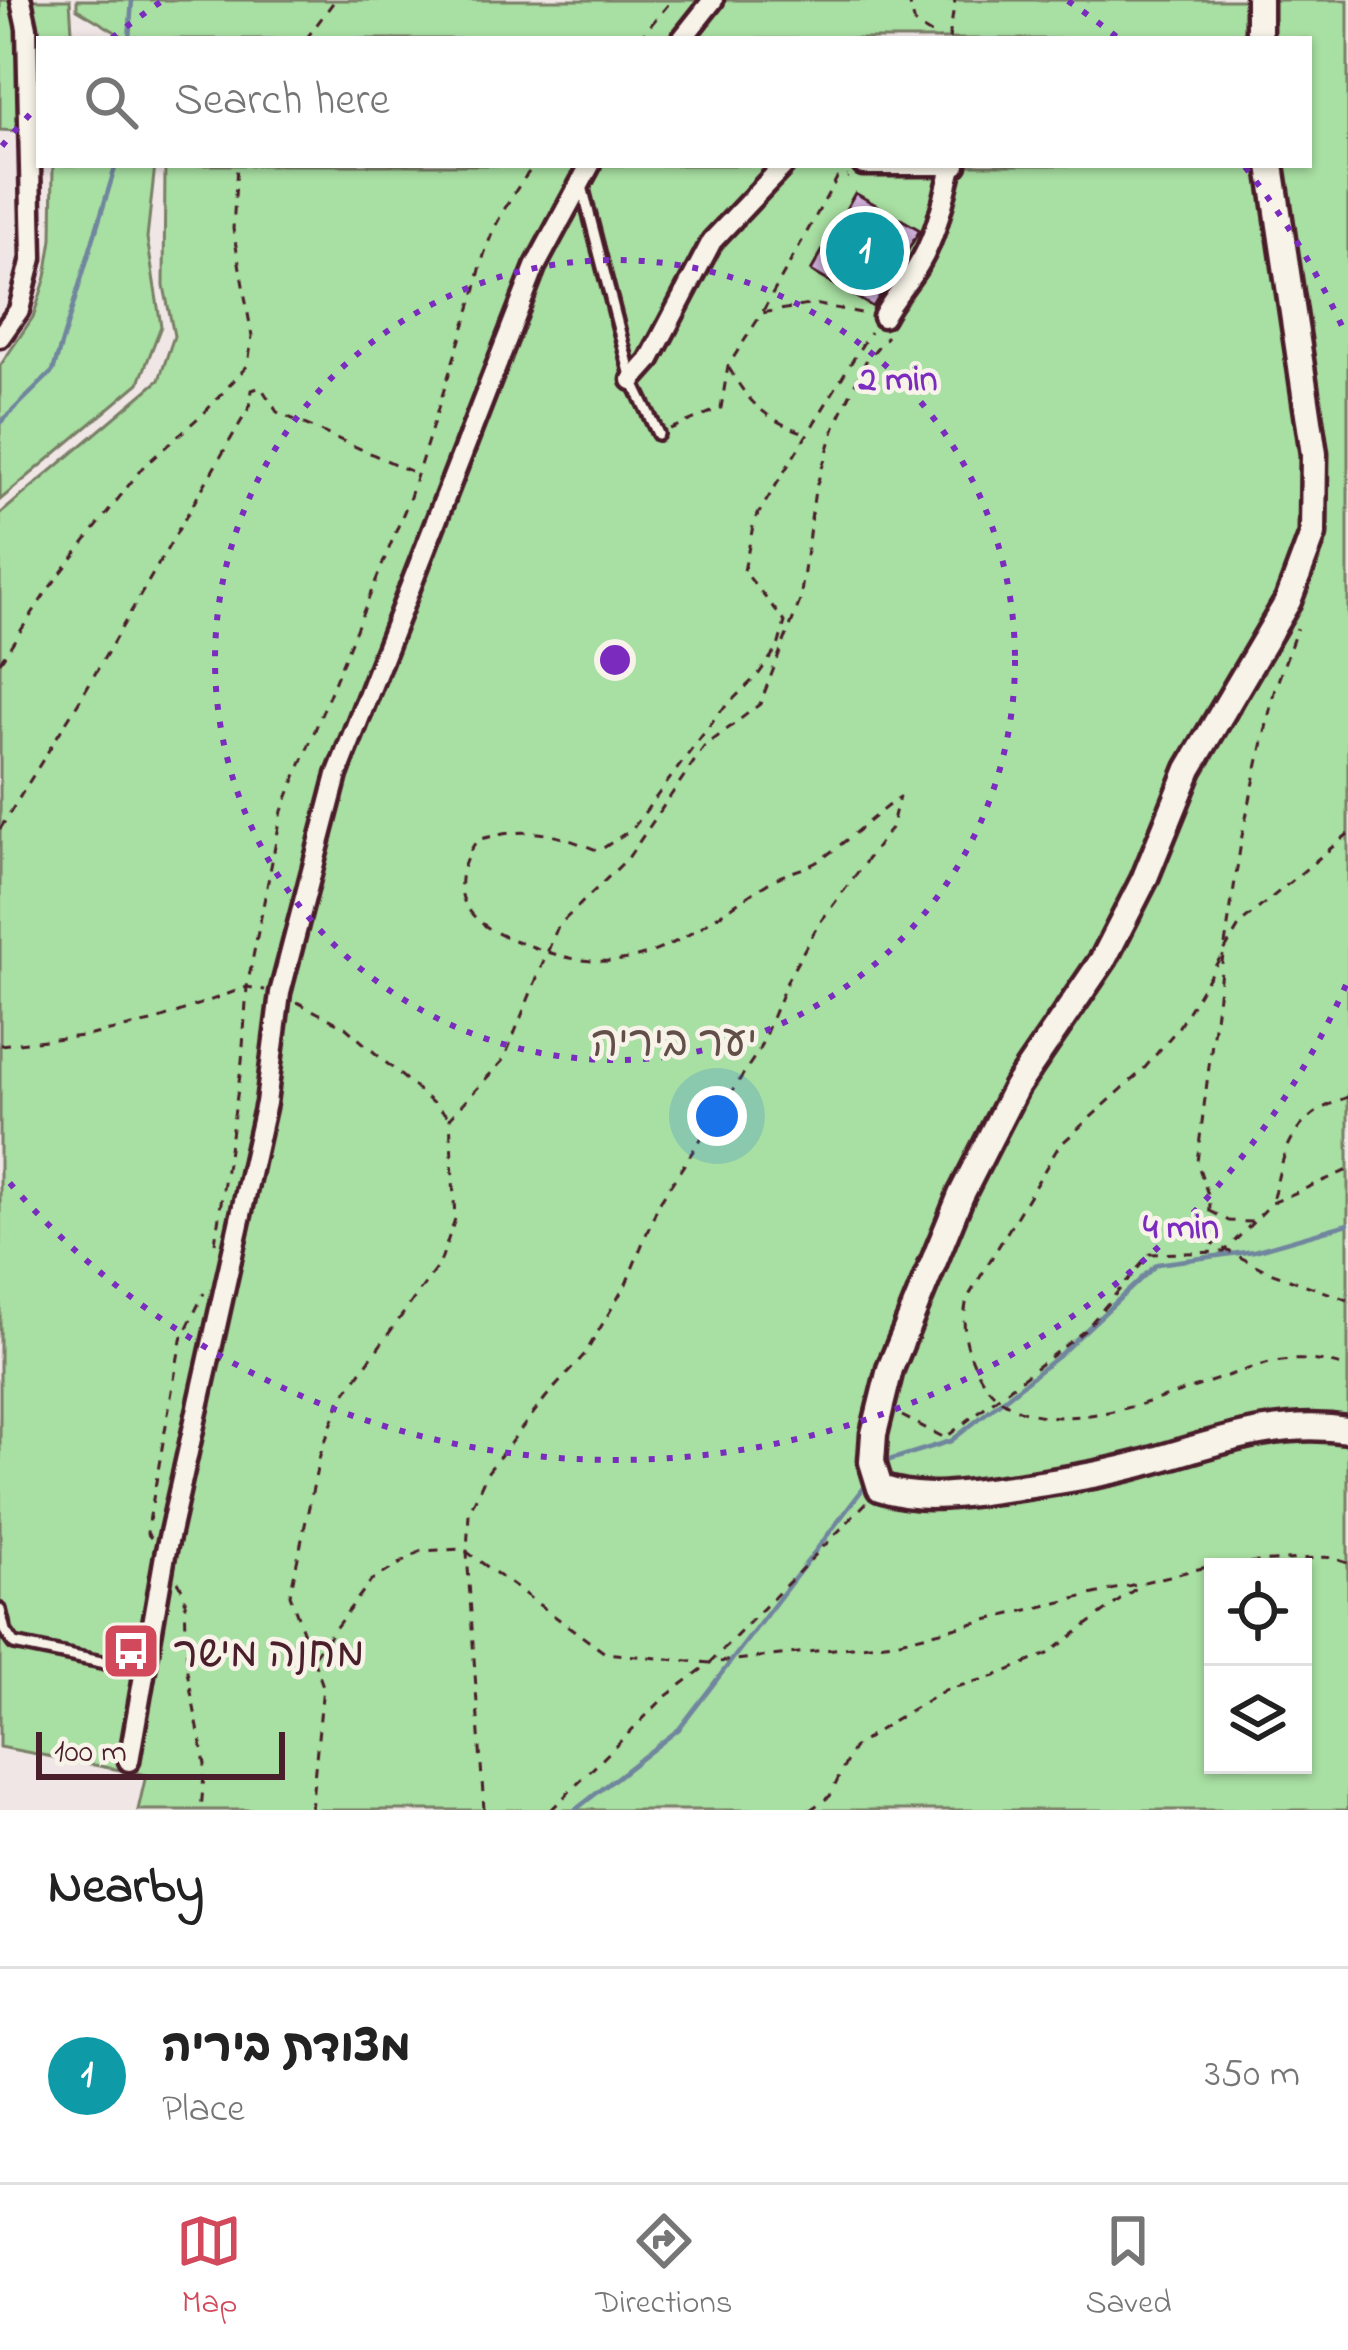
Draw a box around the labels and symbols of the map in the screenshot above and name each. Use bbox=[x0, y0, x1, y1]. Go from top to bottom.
pin: 1 bbox=[826, 206, 904, 296]
text: 2 min bbox=[857, 355, 938, 408]
centre of rings bbox=[594, 639, 636, 681]
park label: יער ביריה bbox=[591, 1014, 757, 1075]
your location bbox=[687, 1086, 747, 1146]
text: 4 min bbox=[1143, 1203, 1219, 1256]
bus stop icon: מחנה מישר bbox=[100, 1620, 162, 1682]
place label: מחנה מישר bbox=[173, 1625, 365, 1686]
scale bar bbox=[36, 1726, 285, 1779]

